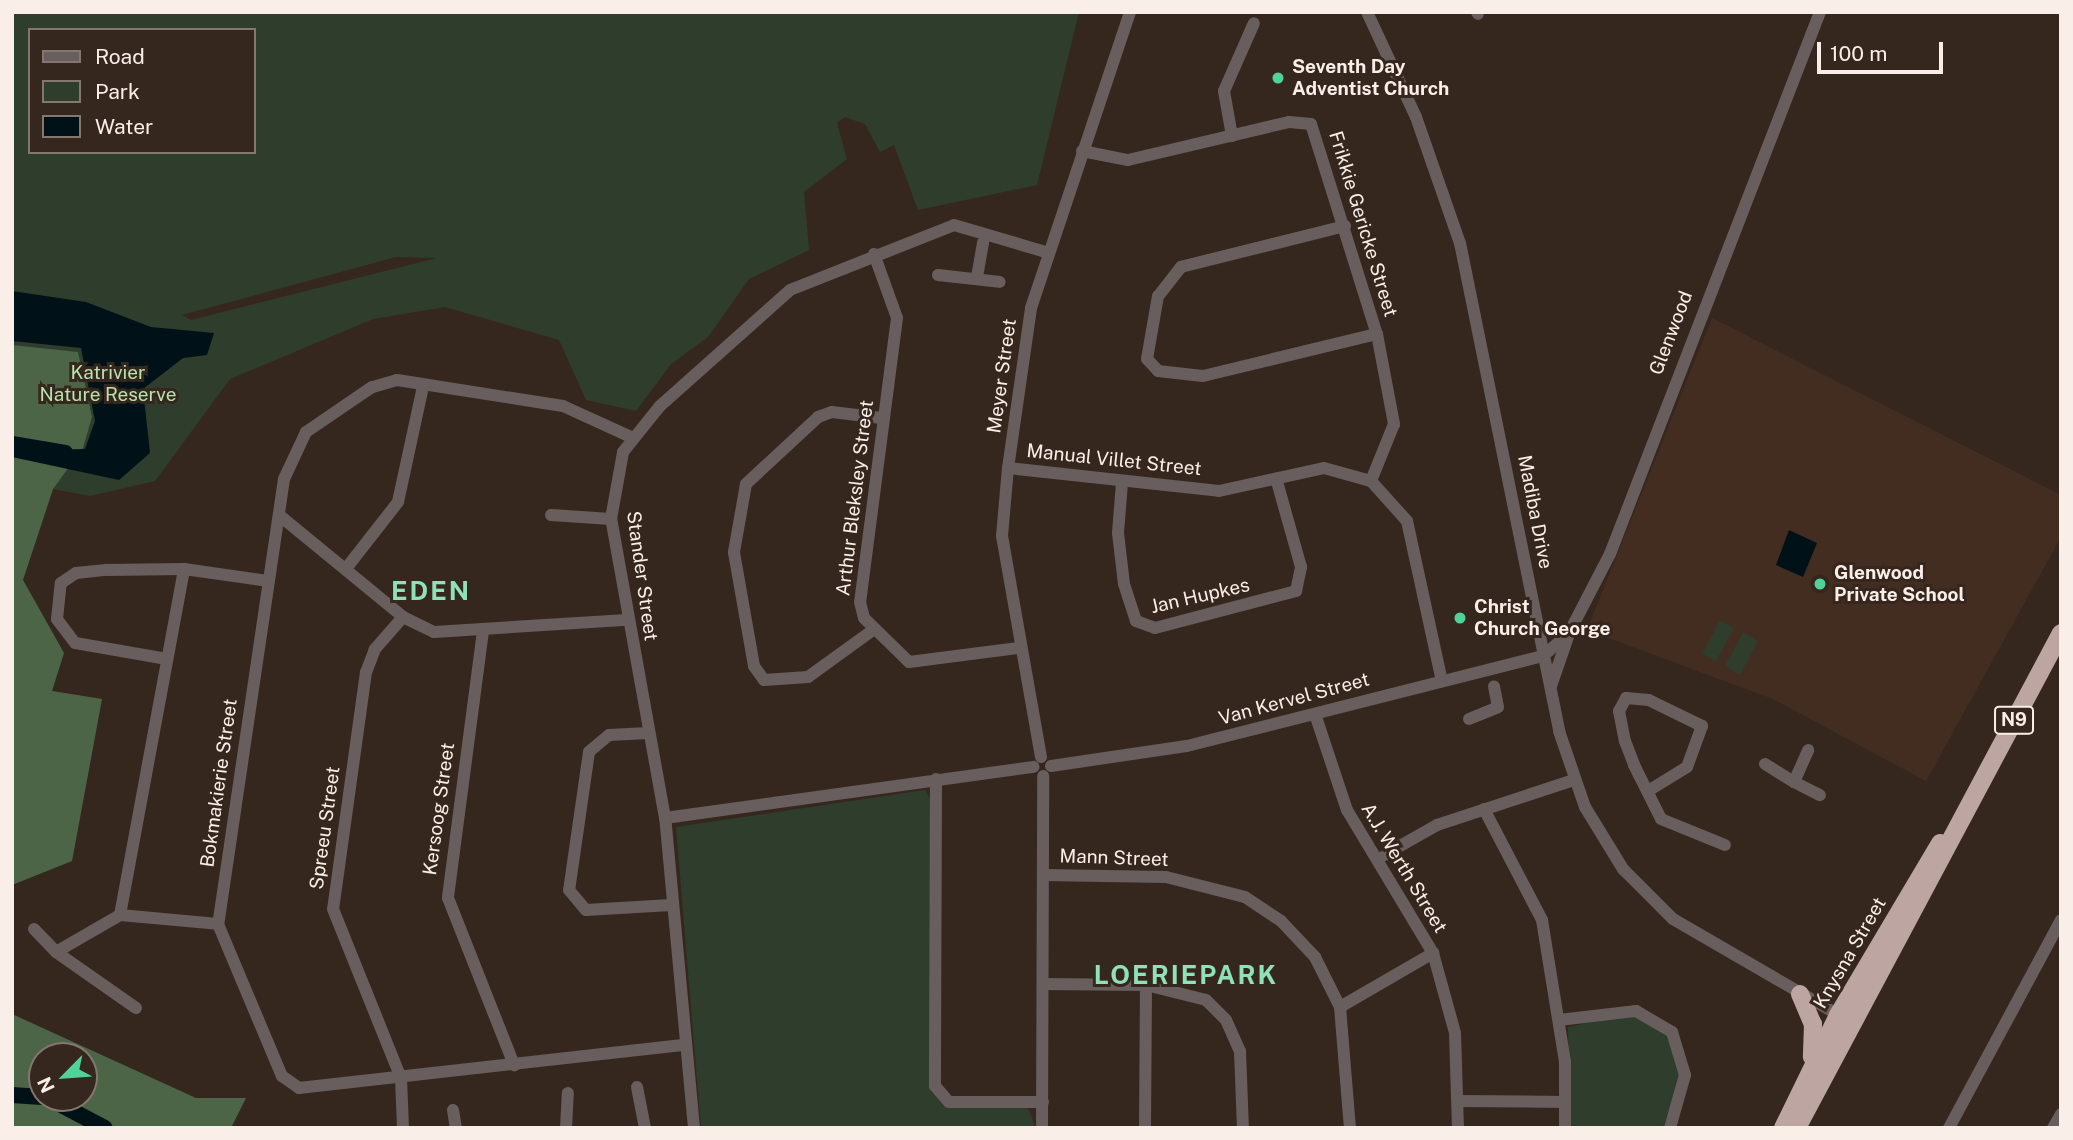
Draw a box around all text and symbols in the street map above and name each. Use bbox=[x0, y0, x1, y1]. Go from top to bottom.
legend bbox=[28, 28, 256, 154]
scale bar bbox=[1821, 28, 1947, 72]
text: 100 m bbox=[1830, 41, 1887, 66]
text: Road bbox=[95, 44, 145, 69]
place label: Seventh Day Adventist Church bbox=[1292, 56, 1449, 100]
marker: Seventh Day Adventist Church bbox=[1270, 70, 1286, 86]
text: Park bbox=[95, 79, 140, 104]
text: Water bbox=[95, 114, 153, 139]
street label: Frikkie Gericke Street bbox=[1324, 128, 1402, 320]
street label: Glenwood bbox=[1645, 288, 1697, 378]
street label: Meyer Street bbox=[983, 317, 1021, 435]
park label: Katrivier Nature Reserve bbox=[40, 362, 176, 406]
street label: Arthur Bleksley Street bbox=[832, 399, 878, 597]
street label: Manual Villet Street bbox=[1025, 439, 1203, 481]
street label: Madiba Drive bbox=[1513, 453, 1557, 571]
street label: Stander Street bbox=[622, 510, 662, 642]
place label: Glenwood Private School bbox=[1834, 562, 1965, 606]
street label: Jan Hupkes bbox=[1148, 574, 1252, 618]
district label: EDEN bbox=[391, 575, 471, 607]
marker: Glenwood Private School bbox=[1812, 576, 1828, 592]
place label: Christ Church George bbox=[1474, 596, 1611, 640]
marker: Christ Church George bbox=[1452, 610, 1468, 626]
street label: Van Kervel Street bbox=[1216, 668, 1372, 730]
street label: Bokmakierie Street bbox=[196, 697, 242, 869]
road number: N9 bbox=[1993, 706, 2035, 734]
street label: Kersoog Street bbox=[418, 741, 460, 877]
street label: Spreeu Street bbox=[305, 765, 345, 891]
street label: A.J. Werth Street bbox=[1356, 799, 1452, 937]
street label: Mann Street bbox=[1059, 845, 1169, 871]
street label: Knysna Street bbox=[1809, 893, 1891, 1013]
district label: LOERIEPARK bbox=[1095, 959, 1277, 991]
north arrow bbox=[28, 1042, 98, 1112]
text: N bbox=[33, 1074, 59, 1096]

